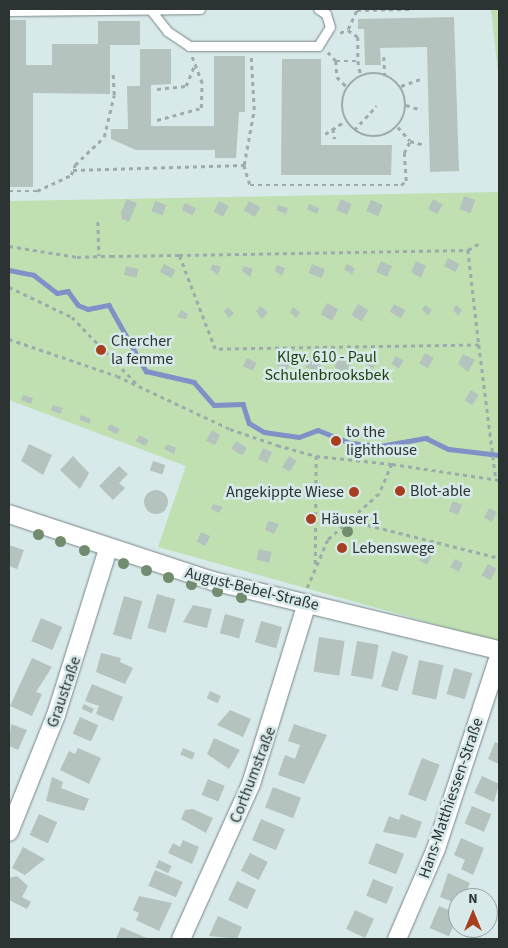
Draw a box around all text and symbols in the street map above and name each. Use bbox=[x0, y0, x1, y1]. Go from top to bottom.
place label: Chercher la femme bbox=[111, 331, 173, 369]
marker: Chercher la femme bbox=[95, 344, 107, 356]
park label: Klgv. 610 - Paul Schulenbrooksbek bbox=[265, 347, 389, 385]
place label: to the lighthouse bbox=[346, 422, 417, 460]
marker: to the lighthouse bbox=[330, 435, 342, 447]
place label: Blot-able bbox=[410, 481, 471, 501]
place label: Angekippte Wiese bbox=[226, 482, 344, 502]
marker: Blot-able bbox=[394, 485, 406, 497]
marker: Angekippte Wiese bbox=[348, 486, 360, 498]
place label: Häuser 1 bbox=[321, 509, 380, 529]
marker: Häuser 1 bbox=[305, 513, 317, 525]
place label: Lebenswege bbox=[352, 538, 435, 558]
marker: Lebenswege bbox=[336, 542, 348, 554]
street label: August-Bebel-Straße bbox=[183, 563, 321, 615]
street label: Graustraße bbox=[43, 654, 85, 730]
street label: Hans-Matthiessen-Straße bbox=[415, 715, 487, 881]
street label: Corthumstraße bbox=[226, 724, 280, 826]
north arrow bbox=[448, 888, 498, 938]
text: N bbox=[468, 889, 478, 909]

